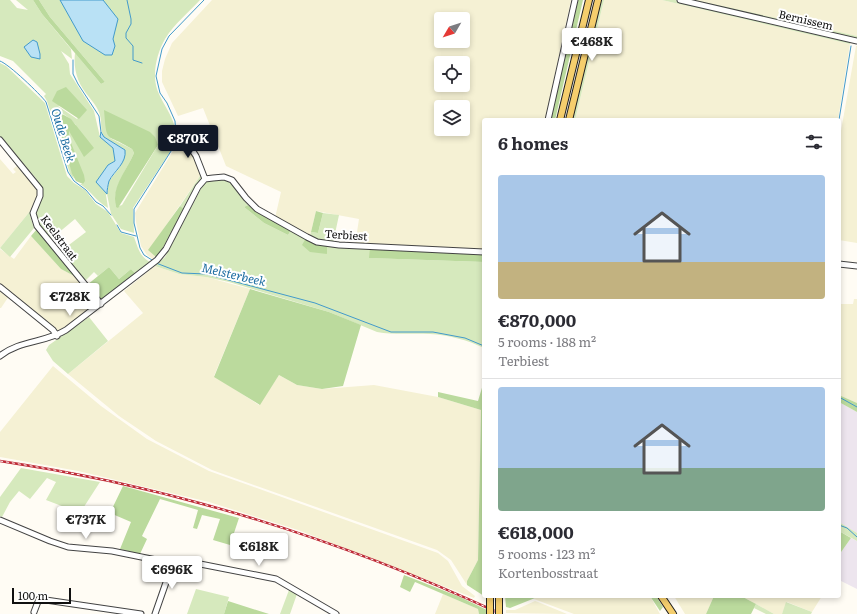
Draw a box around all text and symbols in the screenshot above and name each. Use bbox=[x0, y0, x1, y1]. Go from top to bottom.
street label: Bernissem bbox=[777, 5, 835, 33]
north arrow bbox=[434, 12, 470, 48]
map controls bbox=[434, 12, 470, 136]
pin: €468K bbox=[564, 28, 620, 62]
text: €468K bbox=[571, 31, 613, 50]
button: locate bbox=[434, 56, 470, 92]
button: layers bbox=[434, 100, 470, 136]
water label: Oude Beek bbox=[47, 106, 81, 165]
pin: €870K bbox=[160, 125, 216, 159]
text: €870K bbox=[167, 128, 209, 147]
text: 6 homes bbox=[498, 130, 568, 155]
icon: filters bbox=[803, 131, 825, 153]
icon: home bbox=[626, 201, 698, 273]
street label: Keelstraat bbox=[38, 211, 83, 264]
street label: Terbiest bbox=[324, 225, 369, 244]
water label: Melsterbeek bbox=[200, 258, 268, 290]
pin: €728K bbox=[42, 283, 98, 317]
text: €728K bbox=[49, 286, 91, 305]
text: €870,000 bbox=[498, 307, 576, 332]
text: 5 rooms · 188 m² bbox=[498, 332, 596, 351]
text: Terbiest bbox=[498, 351, 549, 370]
icon: home bbox=[626, 413, 698, 485]
pin: €737K bbox=[58, 506, 114, 540]
text: €737K bbox=[66, 509, 106, 528]
text: €618,000 bbox=[498, 519, 574, 544]
pin: €618K bbox=[231, 533, 287, 567]
text: €618K bbox=[239, 536, 279, 555]
text: 5 rooms · 123 m² bbox=[498, 544, 596, 563]
pin: €696K bbox=[144, 556, 200, 590]
text: €696K bbox=[151, 559, 193, 578]
text: Kortenbosstraat bbox=[498, 563, 598, 582]
scale bar bbox=[12, 586, 71, 605]
text: 100 m bbox=[18, 587, 48, 603]

